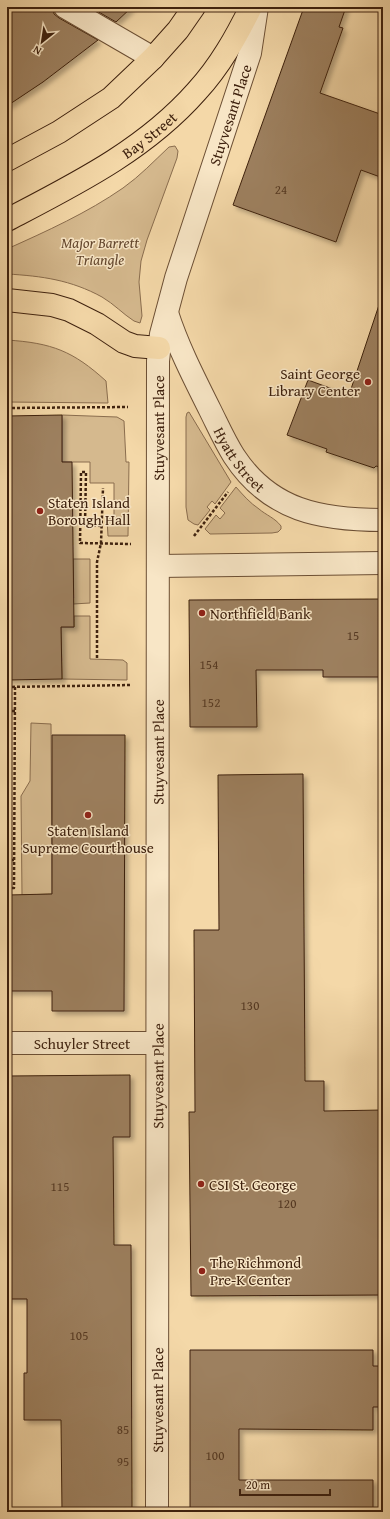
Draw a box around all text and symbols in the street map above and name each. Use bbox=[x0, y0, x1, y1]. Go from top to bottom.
north arrow bbox=[22, 22, 62, 62]
text: N bbox=[29, 42, 44, 59]
street label: Stuyvesant Place bbox=[203, 61, 256, 168]
street label: Bay Street bbox=[118, 106, 182, 163]
house number: 24 bbox=[275, 180, 287, 199]
park label: Major Barrett Triangle bbox=[61, 232, 139, 270]
place label: Saint George Library Center bbox=[269, 363, 360, 401]
street label: Stuyvesant Place bbox=[147, 375, 168, 481]
marker: Saint George Library Center bbox=[363, 377, 373, 387]
street label: Hyatt Street bbox=[209, 423, 270, 497]
place label: Staten Island Borough Hall bbox=[48, 492, 131, 530]
marker: Staten Island Borough Hall bbox=[35, 506, 45, 516]
place label: Northfield Bank bbox=[210, 603, 311, 624]
marker: Northfield Bank bbox=[197, 608, 207, 618]
house number: 15 bbox=[347, 626, 359, 645]
house number: 154 bbox=[200, 655, 218, 674]
house number: 152 bbox=[202, 693, 220, 712]
street label: Stuyvesant Place bbox=[147, 699, 168, 805]
marker: Staten Island Supreme Courthouse bbox=[83, 810, 93, 820]
place label: Staten Island Supreme Courthouse bbox=[22, 820, 154, 858]
house number: 130 bbox=[241, 996, 259, 1015]
street label: Stuyvesant Place bbox=[147, 1023, 168, 1129]
street label: Schuyler Street bbox=[34, 1033, 131, 1054]
place label: CSI St. George bbox=[209, 1174, 296, 1195]
house number: 115 bbox=[51, 1177, 69, 1196]
marker: CSI St. George bbox=[196, 1179, 206, 1189]
house number: 120 bbox=[278, 1194, 296, 1213]
place label: The Richmond Pre-K Center bbox=[210, 1252, 301, 1290]
marker: The Richmond Pre-K Center bbox=[197, 1266, 207, 1276]
house number: 105 bbox=[70, 1326, 88, 1345]
street label: Stuyvesant Place bbox=[147, 1347, 168, 1453]
house number: 85 bbox=[117, 1420, 129, 1439]
house number: 100 bbox=[206, 1446, 224, 1465]
house number: 95 bbox=[117, 1452, 129, 1471]
scale bar bbox=[240, 1471, 330, 1497]
text: 20 m bbox=[246, 1476, 270, 1493]

